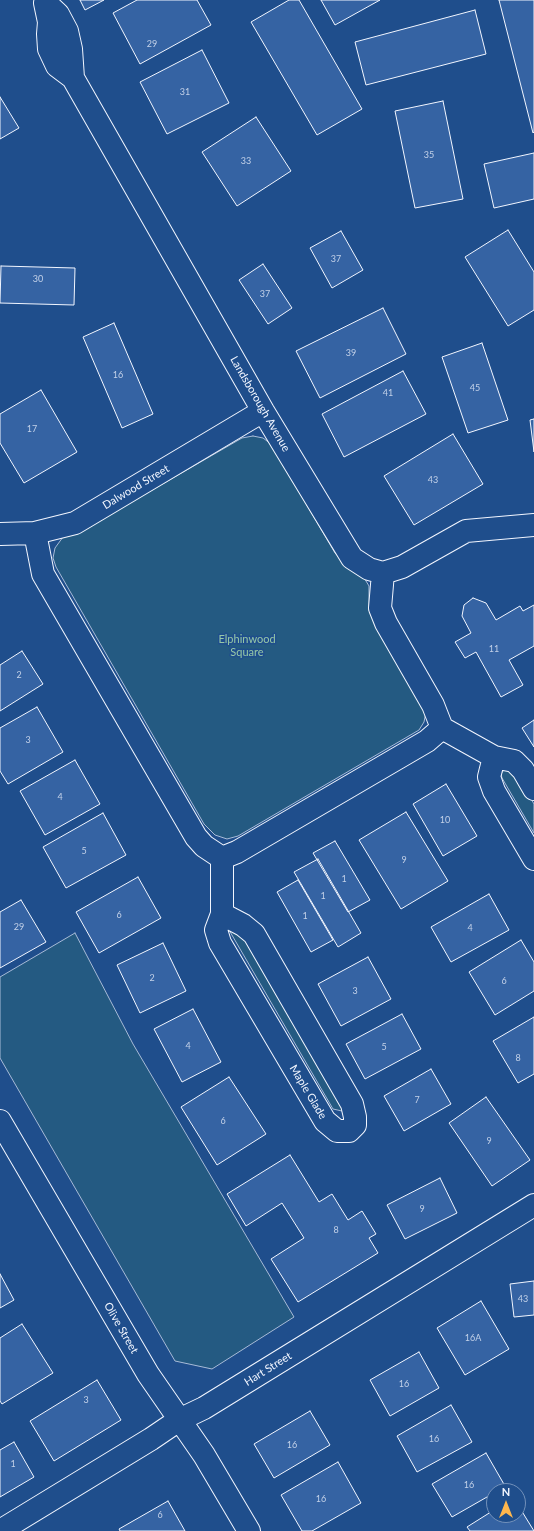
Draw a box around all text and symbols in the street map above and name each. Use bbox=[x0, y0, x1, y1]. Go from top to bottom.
house number: 29 bbox=[147, 39, 157, 49]
house number: 31 bbox=[180, 87, 190, 97]
house number: 35 bbox=[424, 150, 434, 160]
house number: 33 bbox=[241, 156, 251, 166]
house number: 37 bbox=[331, 254, 341, 264]
house number: 30 bbox=[33, 274, 43, 284]
house number: 37 bbox=[260, 289, 270, 299]
house number: 39 bbox=[346, 348, 356, 358]
street label: Landsborough Avenue bbox=[227, 354, 293, 454]
house number: 16 bbox=[113, 370, 123, 380]
house number: 45 bbox=[470, 383, 480, 393]
house number: 41 bbox=[383, 388, 393, 398]
house number: 17 bbox=[27, 424, 37, 434]
street label: Dalwood Street bbox=[100, 462, 172, 512]
house number: 43 bbox=[428, 475, 438, 485]
park label: Elphinwood Square bbox=[218, 632, 276, 658]
house number: 11 bbox=[489, 644, 499, 654]
house number: 2 bbox=[16, 670, 22, 680]
house number: 3 bbox=[25, 735, 31, 745]
house number: 4 bbox=[57, 792, 63, 802]
house number: 10 bbox=[440, 815, 450, 825]
house number: 5 bbox=[81, 846, 87, 856]
house number: 9 bbox=[401, 855, 407, 865]
house number: 1 bbox=[341, 874, 347, 884]
house number: 1 bbox=[320, 891, 326, 901]
house number: 6 bbox=[116, 910, 122, 920]
house number: 1 bbox=[302, 911, 308, 921]
house number: 29 bbox=[14, 922, 24, 932]
house number: 4 bbox=[467, 923, 473, 933]
house number: 2 bbox=[149, 973, 155, 983]
house number: 6 bbox=[501, 976, 507, 986]
house number: 3 bbox=[352, 986, 358, 996]
house number: 4 bbox=[185, 1041, 191, 1051]
house number: 5 bbox=[381, 1042, 387, 1052]
house number: 8 bbox=[515, 1053, 521, 1063]
street label: Maple Glade bbox=[287, 1062, 329, 1122]
house number: 7 bbox=[414, 1095, 420, 1105]
house number: 6 bbox=[220, 1116, 226, 1126]
house number: 9 bbox=[486, 1136, 492, 1146]
house number: 9 bbox=[419, 1204, 425, 1214]
house number: 8 bbox=[333, 1225, 339, 1235]
house number: 43 bbox=[518, 1294, 528, 1304]
street label: Olive Street bbox=[101, 1300, 141, 1356]
house number: 16A bbox=[465, 1333, 481, 1343]
street label: Hart Street bbox=[242, 1349, 294, 1389]
house number: 16 bbox=[399, 1379, 409, 1389]
house number: 3 bbox=[83, 1395, 89, 1405]
house number: 16 bbox=[429, 1434, 439, 1444]
house number: 16 bbox=[287, 1440, 297, 1450]
house number: 1 bbox=[10, 1459, 16, 1469]
house number: 16 bbox=[464, 1480, 474, 1490]
north arrow bbox=[486, 1483, 526, 1523]
text: N bbox=[502, 1485, 510, 1498]
house number: 16 bbox=[316, 1494, 326, 1504]
house number: 6 bbox=[157, 1510, 163, 1520]

